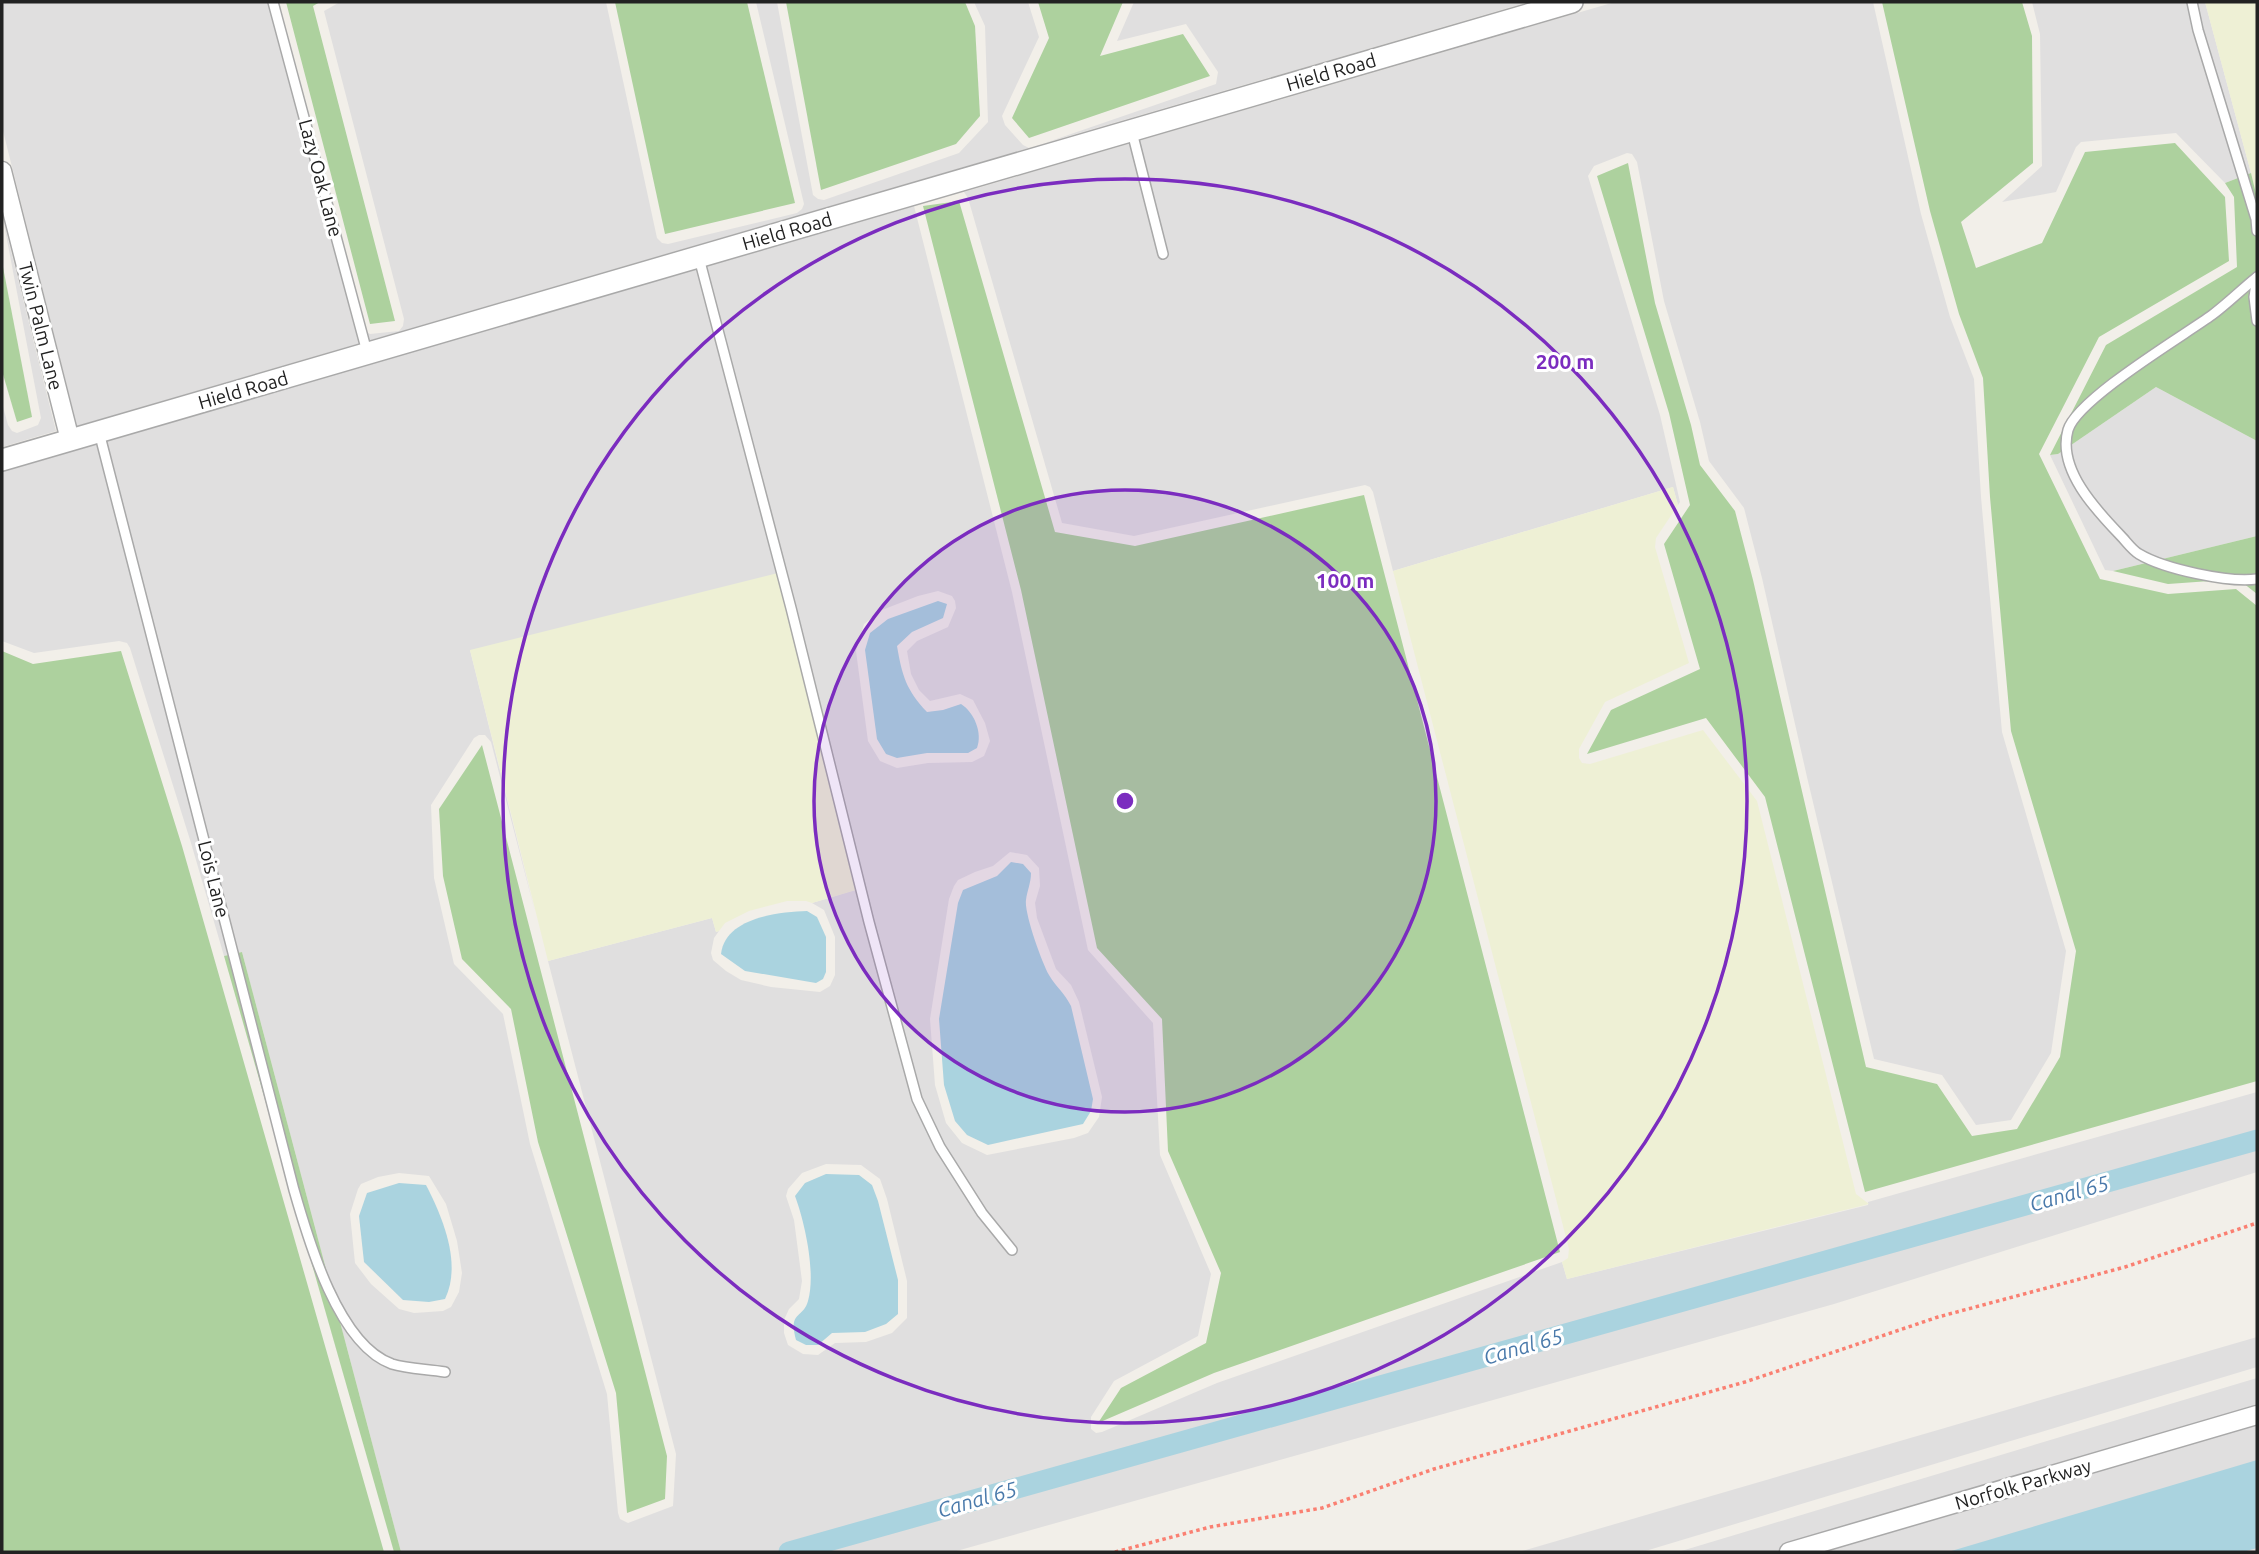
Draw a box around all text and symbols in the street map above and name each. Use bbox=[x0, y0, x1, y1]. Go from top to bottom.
street label: Hield Road bbox=[1283, 49, 1379, 95]
street label: Lazy Oak Lane bbox=[295, 117, 347, 239]
street label: Hield Road bbox=[739, 208, 835, 254]
street label: Twin Palm Lane bbox=[14, 260, 68, 392]
text: 200 m bbox=[1536, 349, 1594, 373]
street label: Hield Road bbox=[195, 367, 291, 413]
text: 100 m bbox=[1316, 568, 1374, 592]
centre of rings bbox=[1113, 789, 1137, 813]
street label: Lois Lane bbox=[194, 838, 234, 920]
water label: Canal 65 bbox=[2027, 1170, 2112, 1216]
water label: Canal 65 bbox=[1481, 1323, 1566, 1369]
street label: Norfolk Parkway bbox=[1952, 1454, 2094, 1514]
water label: Canal 65 bbox=[935, 1476, 1020, 1522]

